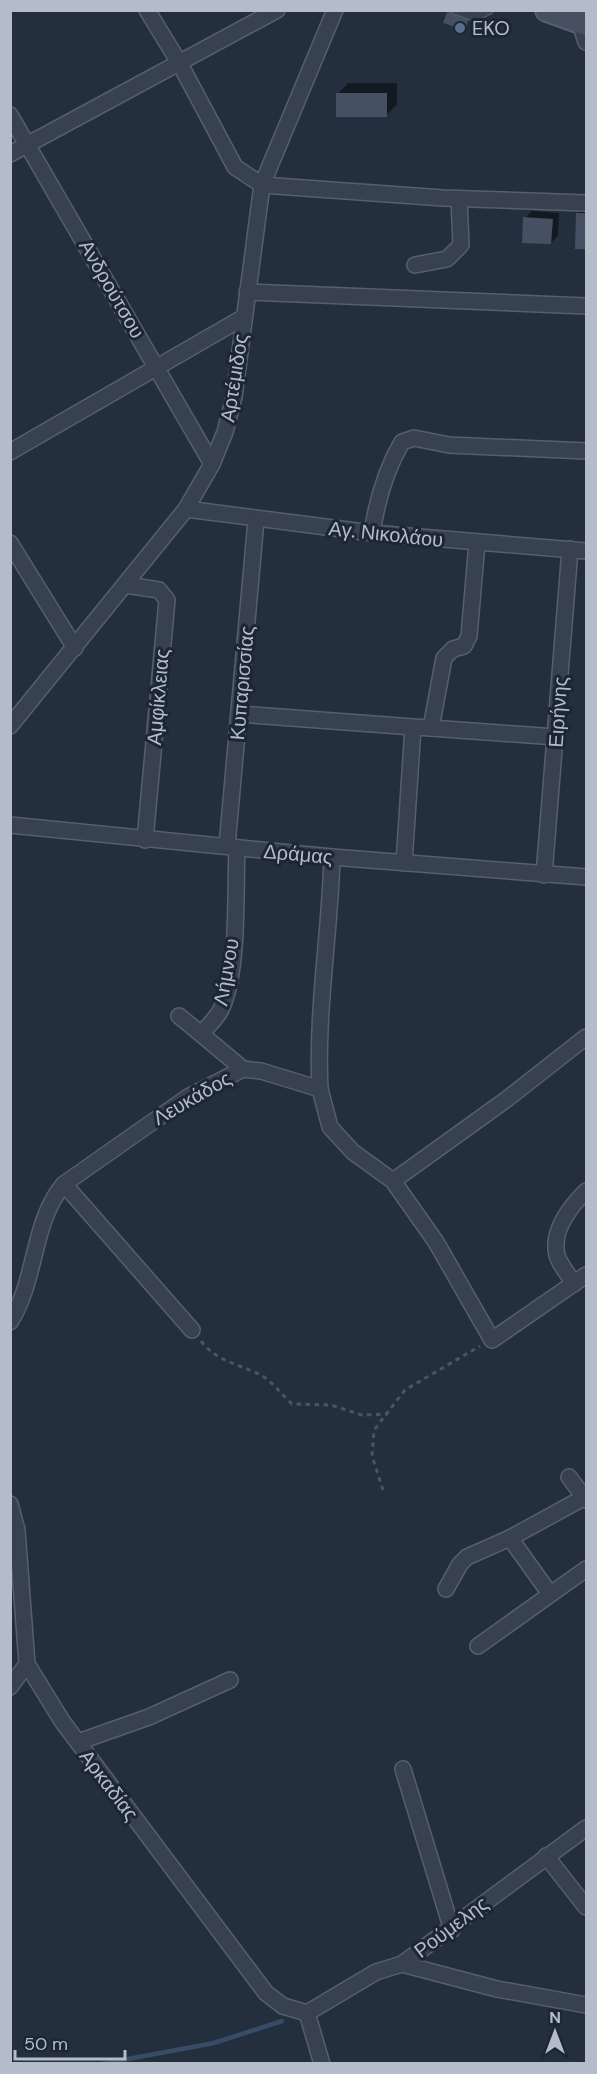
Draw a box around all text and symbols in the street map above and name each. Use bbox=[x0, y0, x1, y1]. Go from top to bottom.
place label: EKO bbox=[472, 15, 510, 41]
marker: EKO bbox=[453, 21, 467, 35]
street label: Ανδρούτσου bbox=[73, 235, 151, 343]
street label: Αρτέμιδος bbox=[214, 332, 254, 424]
street label: Αγ. Νικολάου bbox=[327, 515, 445, 553]
street label: Κυπαρισσίας bbox=[224, 624, 260, 741]
street label: Αμφίκλειας bbox=[141, 647, 175, 746]
street label: Ειρήνης bbox=[543, 675, 573, 748]
street label: Δράμας bbox=[262, 838, 334, 870]
street label: Λήμνου bbox=[207, 936, 245, 1008]
street label: Λευκάδος bbox=[148, 1065, 236, 1131]
street label: Αρκαδίας bbox=[74, 1744, 145, 1826]
street label: Ρούμελης bbox=[409, 1890, 494, 1963]
north arrow bbox=[525, 2002, 585, 2062]
text: N bbox=[549, 2007, 561, 2028]
scale bar bbox=[15, 2023, 124, 2061]
text: 50 m bbox=[24, 2032, 68, 2056]

